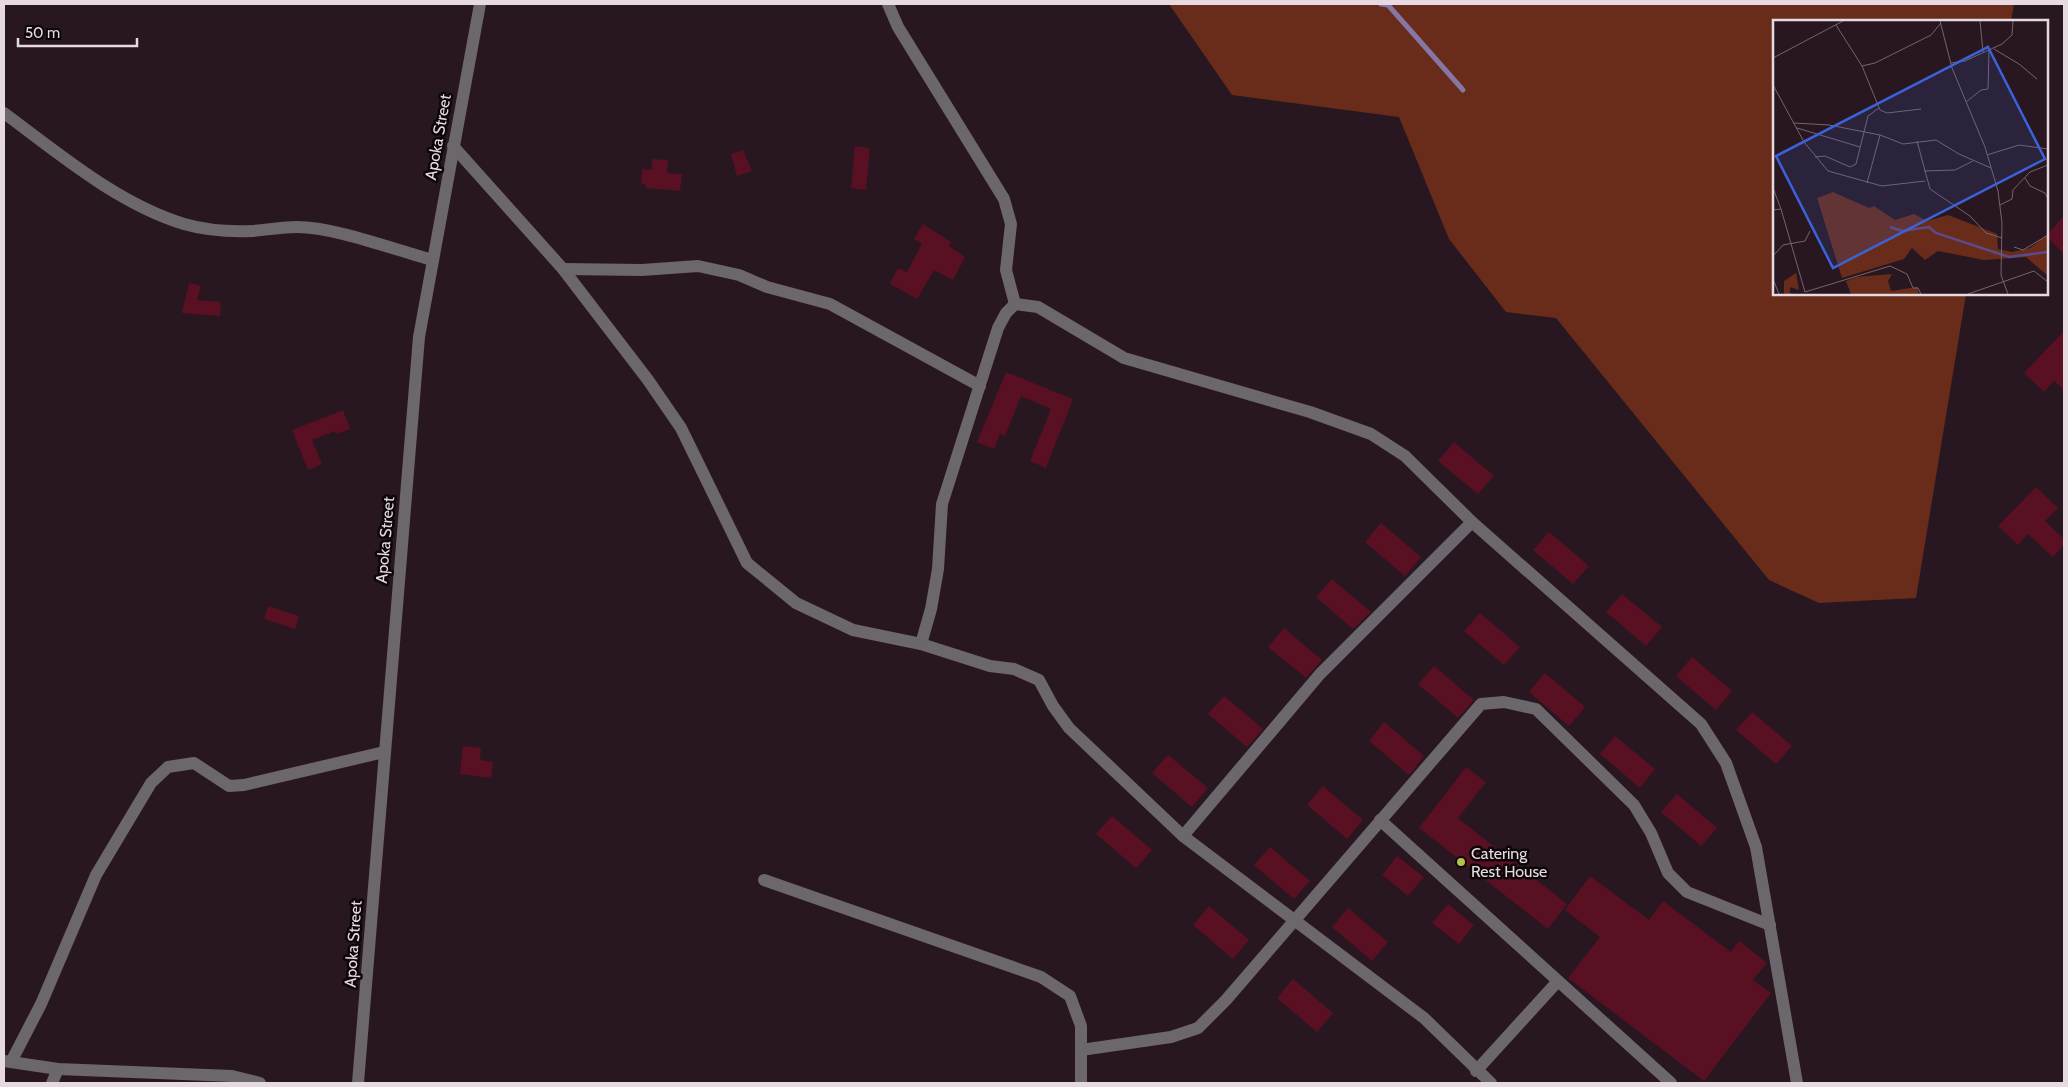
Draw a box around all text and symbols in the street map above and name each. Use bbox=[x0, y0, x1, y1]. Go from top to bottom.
scale bar bbox=[18, 15, 136, 47]
inset map bbox=[1773, 20, 2048, 295]
text: 50 m bbox=[25, 24, 60, 42]
street label: Apoka Street bbox=[421, 92, 455, 182]
street label: Apoka Street bbox=[372, 495, 398, 584]
place label: Catering Rest House bbox=[1471, 844, 1547, 881]
marker: Catering Rest House bbox=[1455, 856, 1467, 868]
street label: Apoka Street bbox=[340, 899, 366, 988]

